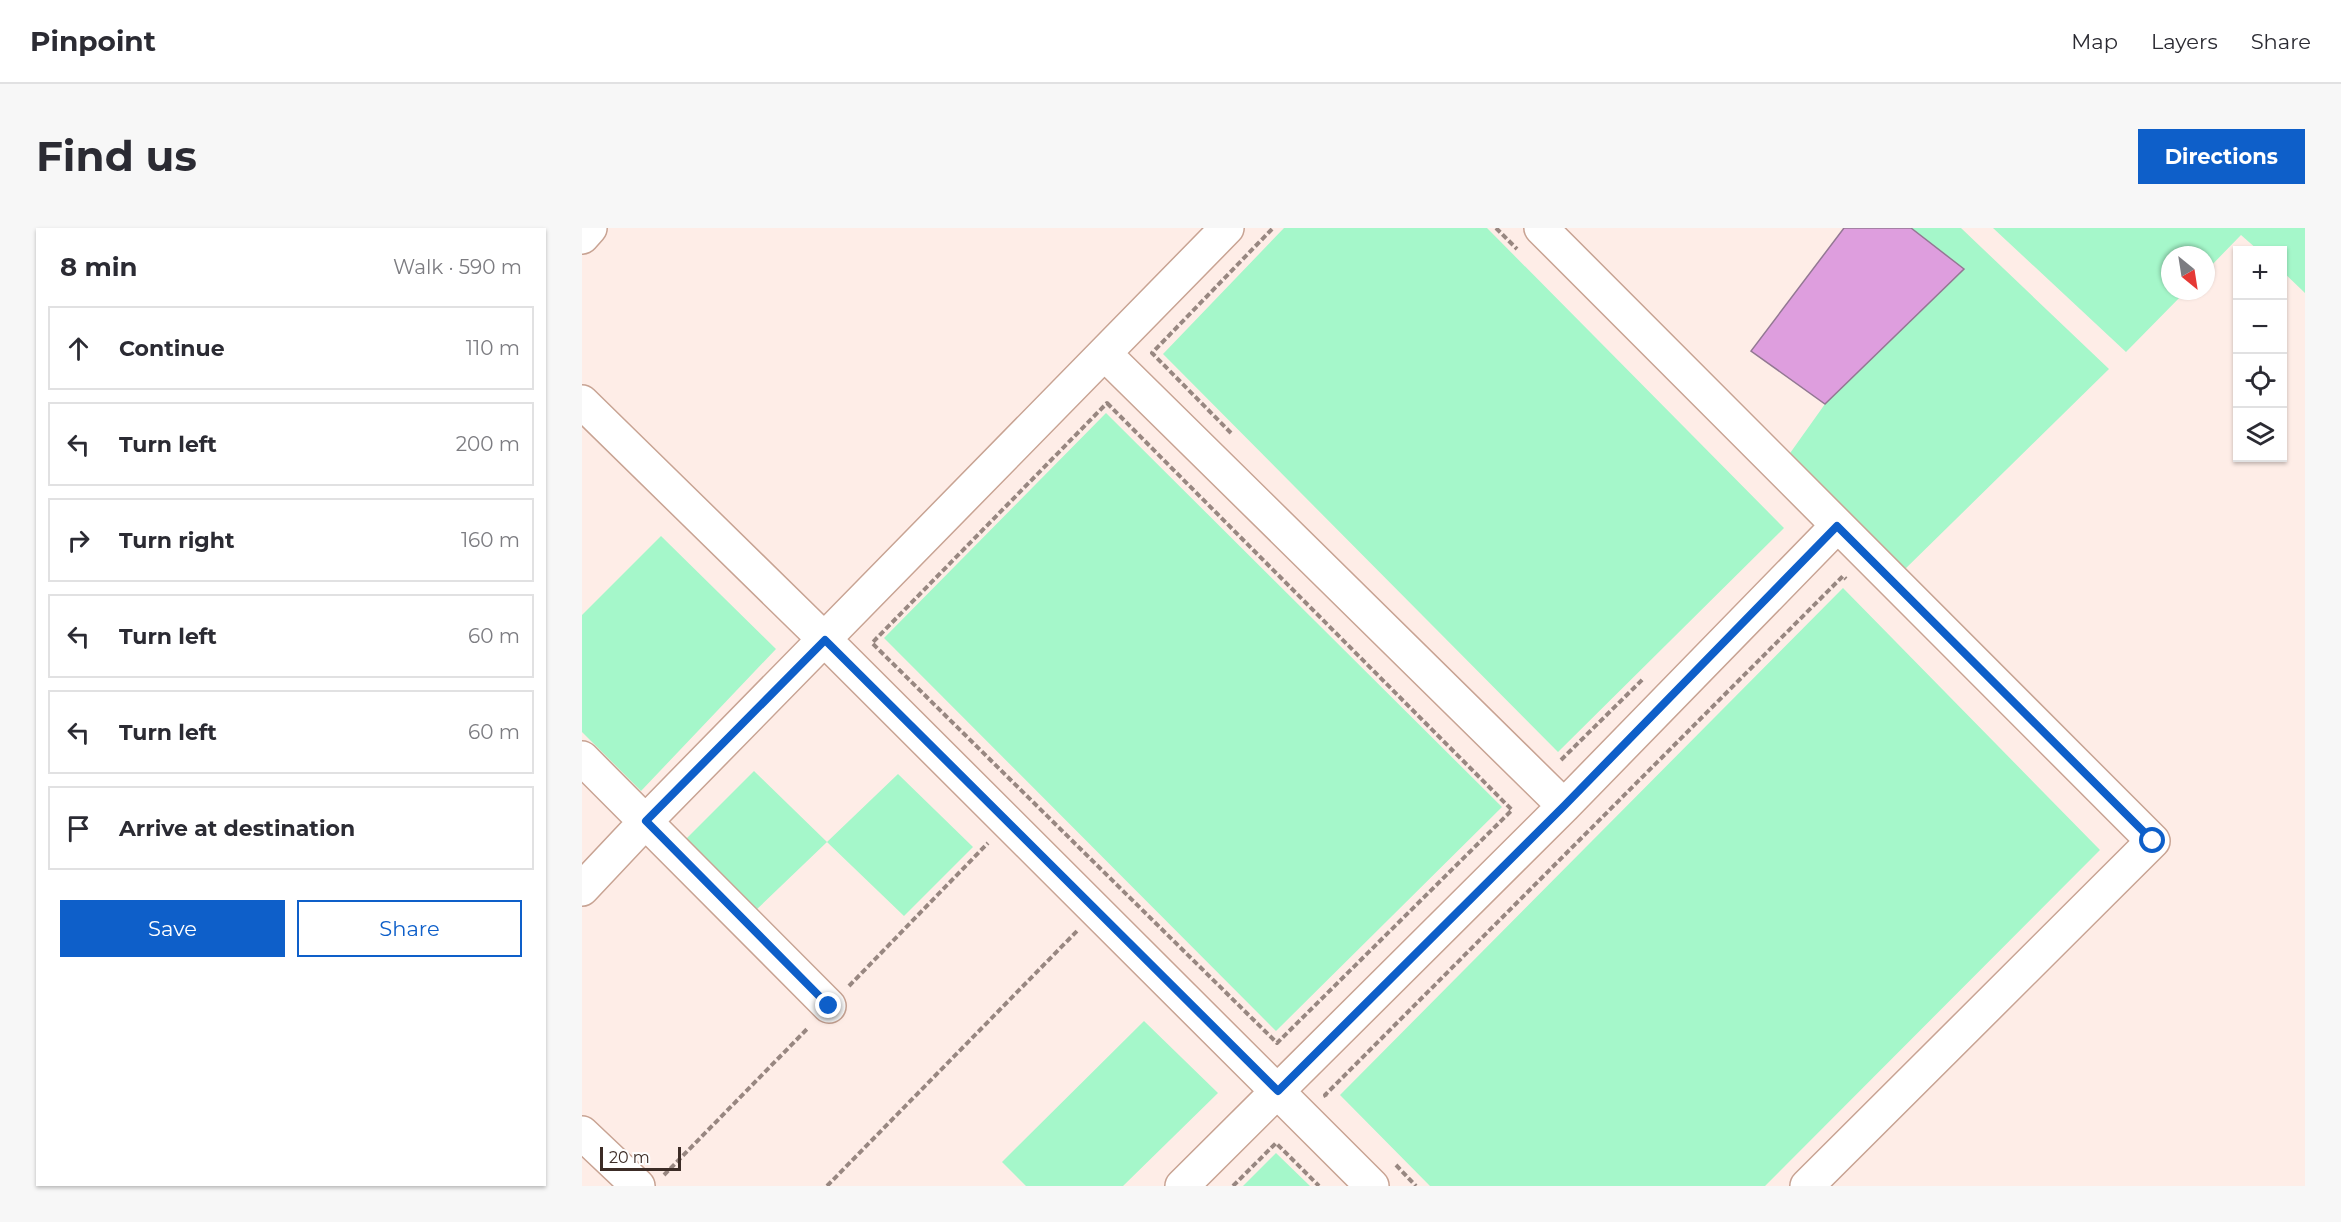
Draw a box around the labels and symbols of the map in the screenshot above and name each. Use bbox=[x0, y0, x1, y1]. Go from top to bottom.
north arrow bbox=[2161, 246, 2215, 300]
route start bbox=[2139, 827, 2165, 853]
route end bbox=[815, 992, 841, 1018]
scale bar bbox=[600, 1144, 681, 1172]

